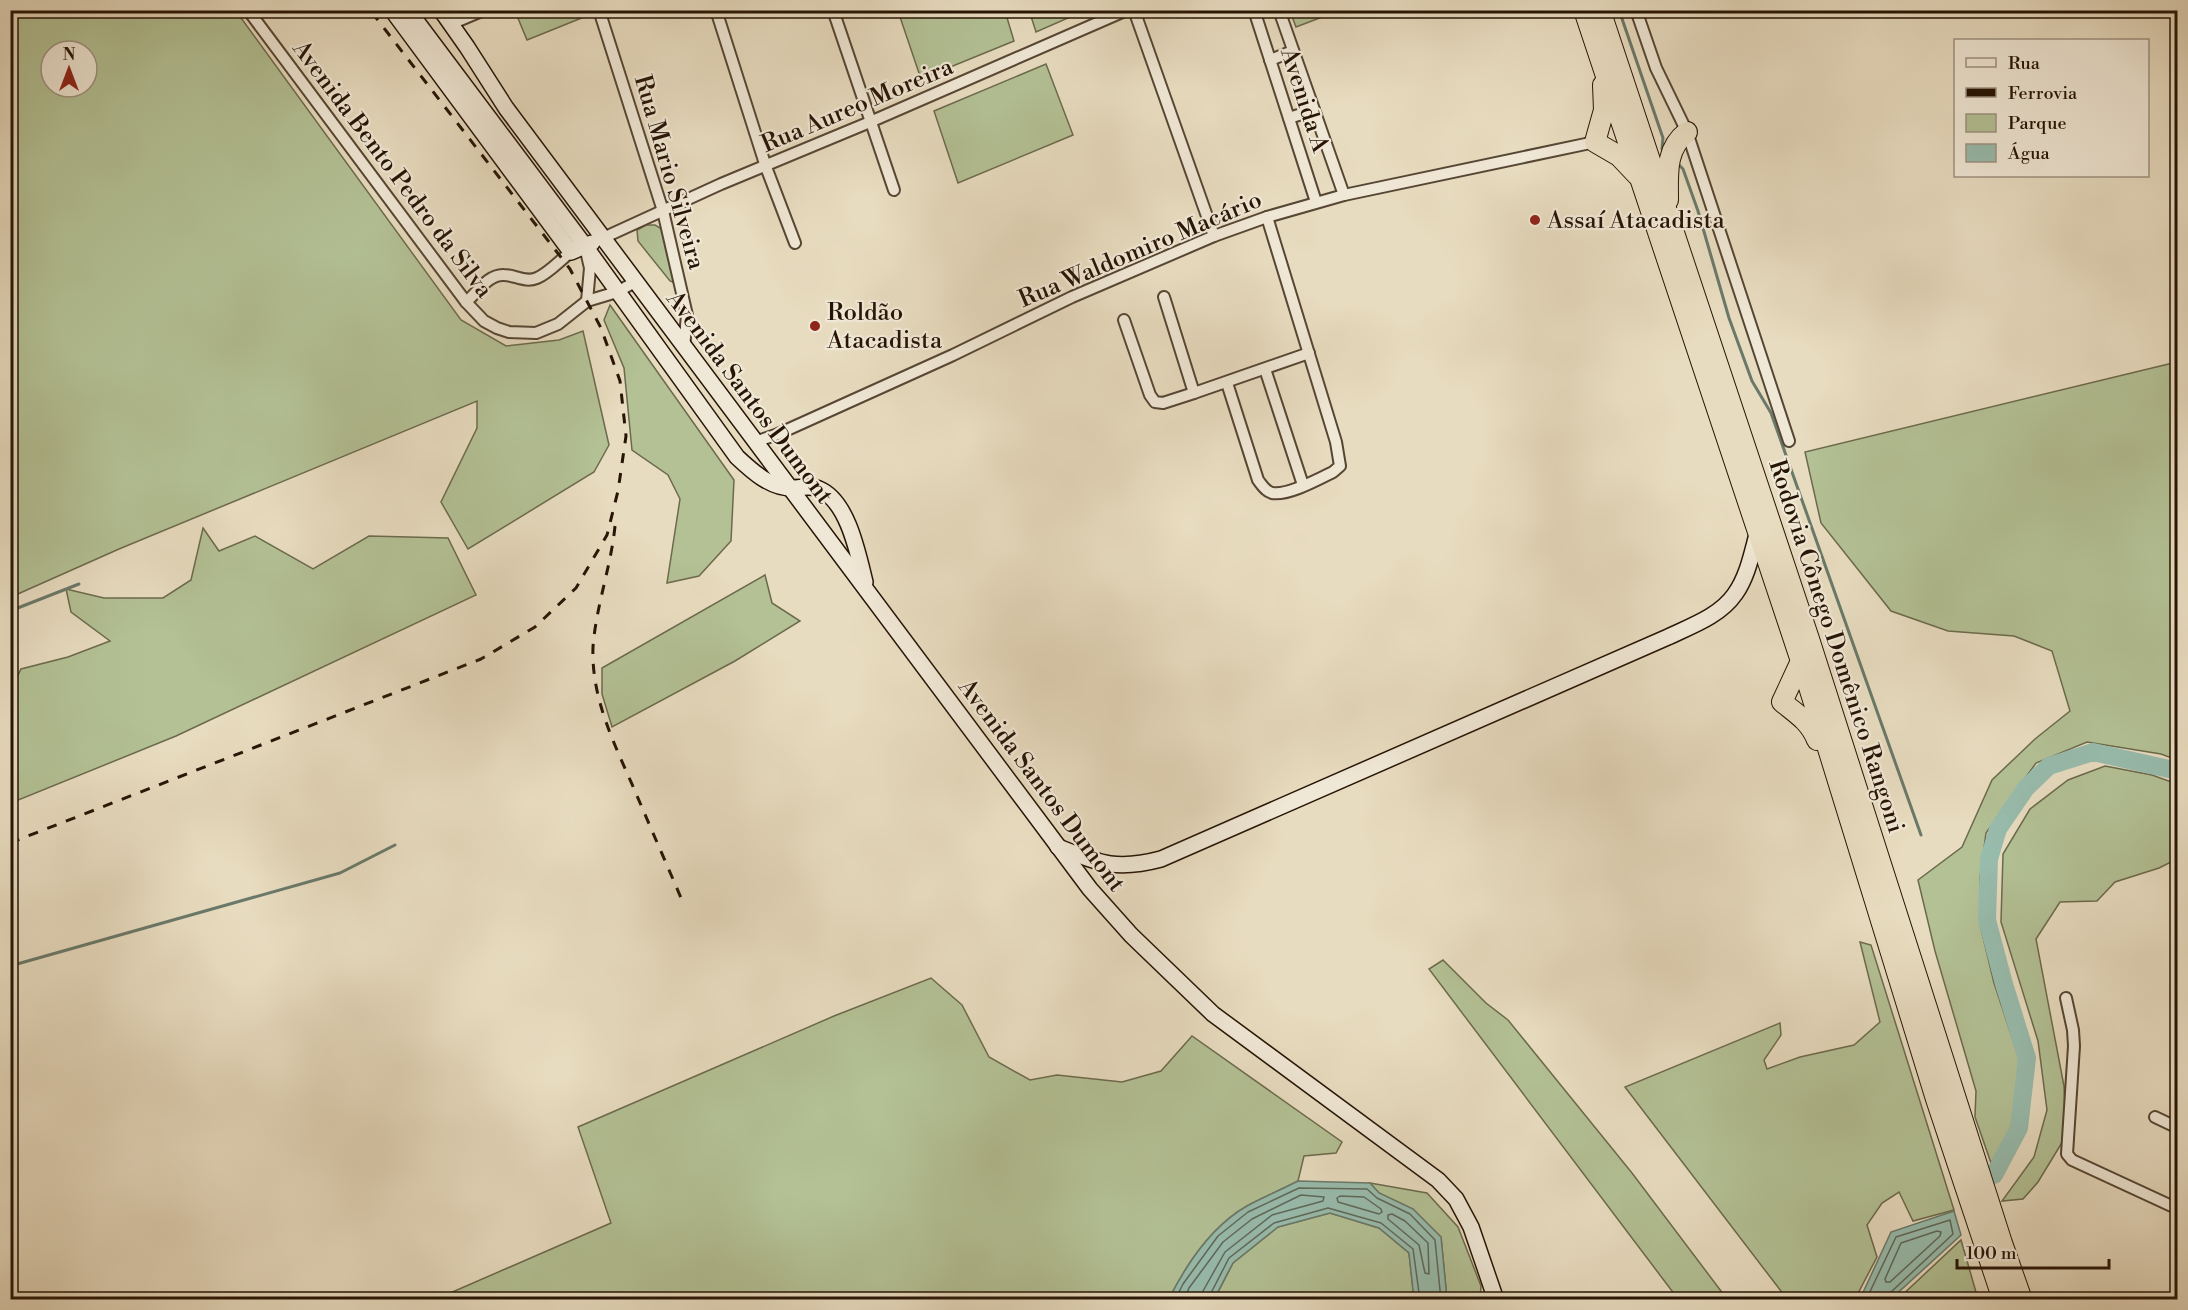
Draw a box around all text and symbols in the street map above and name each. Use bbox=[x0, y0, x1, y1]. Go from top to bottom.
street label: Avenida Bento Pedro da Silva bbox=[285, 34, 499, 305]
north arrow bbox=[39, 39, 99, 99]
legend bbox=[1954, 39, 2149, 177]
street label: Avenida A bbox=[1273, 43, 1335, 157]
text: N bbox=[63, 45, 76, 65]
street label: Rua Aureo Moreira bbox=[757, 52, 959, 160]
text: Rua bbox=[2008, 52, 2041, 75]
street label: Rua Mario Silveira bbox=[627, 72, 711, 274]
text: Ferrovia bbox=[2008, 82, 2078, 105]
text: Parque bbox=[2008, 112, 2067, 135]
text: Água bbox=[2007, 142, 2050, 165]
street label: Rua Waldomiro Macário bbox=[1014, 185, 1267, 315]
place label: Assaí Atacadista bbox=[1546, 206, 1725, 236]
marker: Assaí Atacadista bbox=[1528, 213, 1542, 227]
street label: Avenida Santos Dumont bbox=[659, 284, 839, 510]
place label: Roldão Atacadista bbox=[826, 298, 943, 356]
marker: Roldão Atacadista bbox=[808, 319, 822, 333]
street label: Rodovia Cônego Domênico Rangoni bbox=[1761, 456, 1911, 837]
street label: Avenida Santos Dumont bbox=[951, 672, 1131, 898]
scale bar bbox=[1957, 1232, 2108, 1270]
text: 100 m bbox=[1966, 1242, 2017, 1265]

